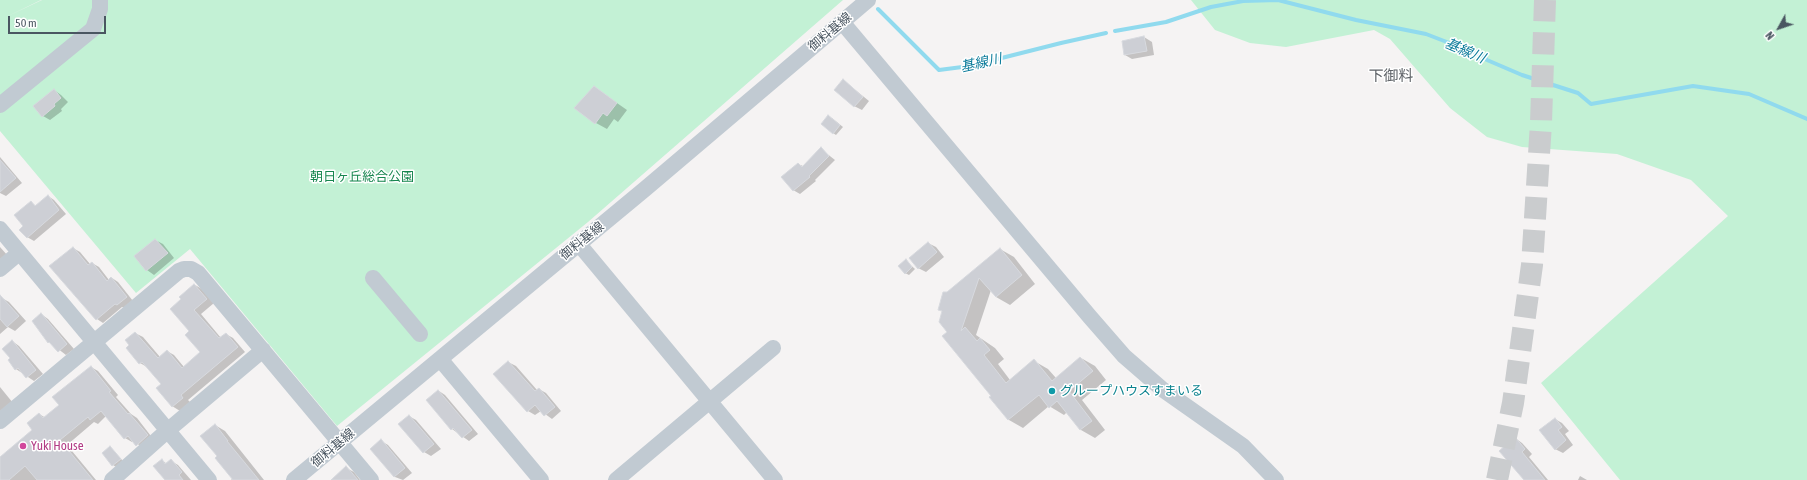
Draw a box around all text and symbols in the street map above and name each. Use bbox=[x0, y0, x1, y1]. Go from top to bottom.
scale bar bbox=[10, 8, 108, 34]
north arrow bbox=[1759, 8, 1799, 48]
street label: 御料基線 bbox=[805, 9, 855, 55]
text: 50 m bbox=[15, 16, 37, 30]
text: N bbox=[1763, 29, 1776, 42]
water label: 基線川 bbox=[1442, 35, 1488, 67]
water label: 基線川 bbox=[959, 50, 1003, 76]
district label: 下御料 bbox=[1369, 67, 1413, 85]
park label: 朝日ヶ丘総合公園 bbox=[310, 169, 414, 185]
street label: 御料基線 bbox=[557, 219, 607, 263]
place label: グループハウスすまいる bbox=[1060, 383, 1203, 399]
marker: グループハウスすまいる bbox=[1047, 386, 1057, 396]
street label: 御料基線 bbox=[308, 425, 358, 471]
place label: Yuki House bbox=[31, 438, 84, 454]
marker: Yuki House bbox=[18, 441, 28, 451]

